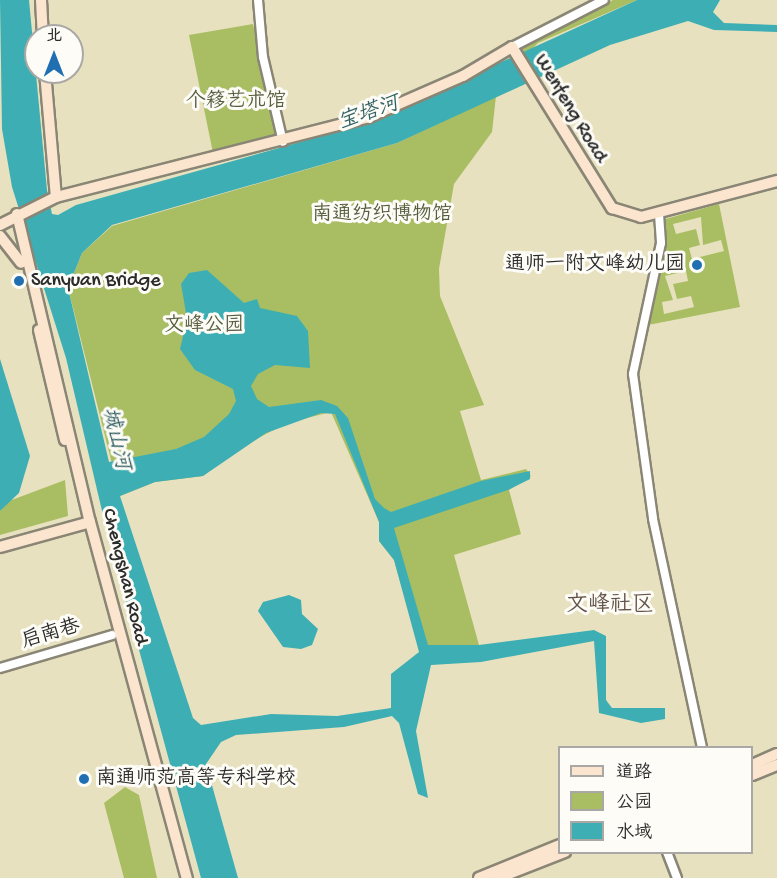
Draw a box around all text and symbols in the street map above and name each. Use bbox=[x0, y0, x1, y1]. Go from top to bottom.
north arrow bbox=[24, 24, 84, 84]
text: 北 bbox=[46, 28, 62, 47]
street label: Wenfeng Road bbox=[528, 50, 612, 168]
park label: 个簃艺术馆 bbox=[186, 90, 286, 114]
water label: 宝塔河 bbox=[335, 93, 403, 137]
park label: 南通纺织博物馆 bbox=[312, 203, 452, 227]
place label: 通师一附文峰幼儿园 bbox=[505, 253, 685, 277]
marker: 通师一附文峰幼儿园 bbox=[690, 258, 704, 272]
place label: Sanyuan Bridge bbox=[31, 269, 161, 293]
marker: Sanyuan Bridge bbox=[12, 274, 26, 288]
park label: 文峰公园 bbox=[164, 314, 244, 338]
water label: 城山河 bbox=[95, 405, 133, 473]
street label: Chengshan Road bbox=[95, 506, 153, 648]
district label: 文峰社区 bbox=[566, 594, 654, 620]
street label: 启南巷 bbox=[19, 615, 83, 655]
legend bbox=[558, 746, 753, 854]
text: 道路 bbox=[616, 763, 652, 784]
place label: 南通师范高等专科学校 bbox=[96, 767, 296, 791]
marker: 南通师范高等专科学校 bbox=[77, 772, 91, 786]
text: 公园 bbox=[616, 793, 652, 814]
text: 水域 bbox=[616, 823, 652, 844]

